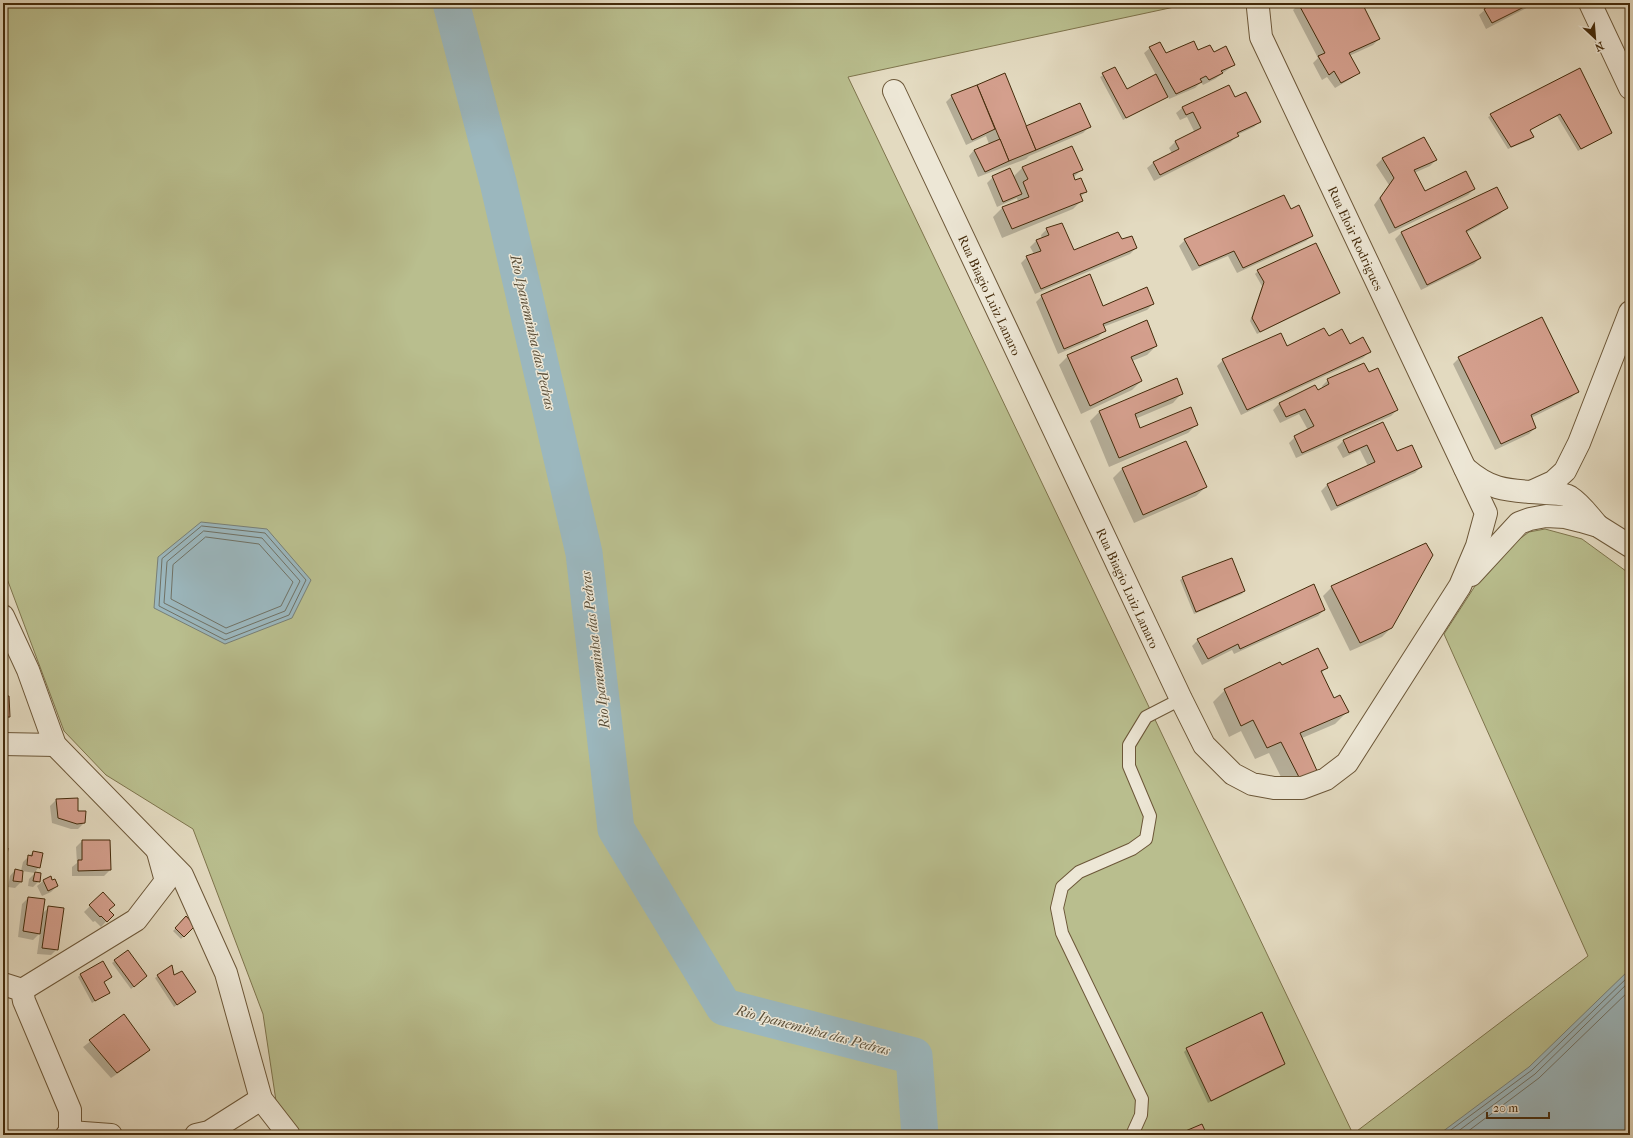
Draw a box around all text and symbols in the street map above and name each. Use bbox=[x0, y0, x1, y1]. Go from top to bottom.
north arrow bbox=[1575, 18, 1615, 58]
text: N bbox=[1592, 39, 1606, 54]
street label: Rua Eloir Rodrigues bbox=[1325, 184, 1386, 293]
street label: Rua Biagio Luiz Lanaro bbox=[955, 233, 1024, 358]
water label: Rio Ipaneminha das Pedras bbox=[506, 252, 559, 412]
street label: Rua Biagio Luiz Lanaro bbox=[1093, 526, 1162, 651]
water label: Rio Ipaneminha das Pedras bbox=[577, 570, 614, 731]
water label: Rio Ipaneminha das Pedras bbox=[733, 1002, 892, 1059]
scale bar bbox=[1487, 1094, 1549, 1120]
text: 20 m bbox=[1493, 1101, 1518, 1115]

